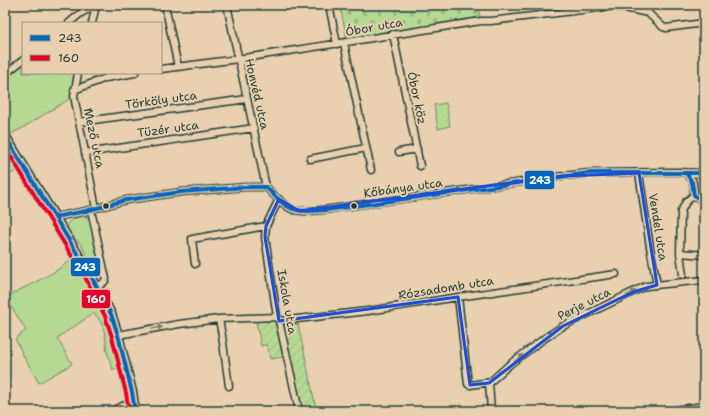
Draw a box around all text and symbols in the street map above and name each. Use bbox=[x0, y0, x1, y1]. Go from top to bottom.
street label: Óbor utca bbox=[344, 14, 404, 40]
legend bbox=[22, 22, 162, 74]
text: 243 bbox=[58, 30, 82, 46]
text: 160 bbox=[58, 50, 79, 66]
street label: Honvéd utca bbox=[241, 57, 273, 132]
street label: Óbor köz bbox=[404, 70, 430, 126]
street label: Törköly utca bbox=[124, 87, 198, 113]
street label: Mező utca bbox=[80, 106, 108, 170]
street label: Tüzér utca bbox=[136, 117, 200, 141]
line badge: 243 bbox=[524, 170, 555, 190]
text: 243 bbox=[529, 173, 551, 188]
street label: Kőbánya utca bbox=[362, 174, 444, 201]
street label: Vendel utca bbox=[645, 192, 671, 262]
unlabelled marker bbox=[101, 201, 111, 211]
unlabelled marker bbox=[349, 201, 359, 211]
line badge: 243 bbox=[70, 257, 101, 277]
text: 243 bbox=[74, 260, 96, 275]
street label: Iskola utca bbox=[273, 268, 301, 336]
street label: Rózsadomb utca bbox=[397, 272, 495, 303]
street label: Perje utca bbox=[555, 284, 614, 324]
line badge: 160 bbox=[81, 289, 111, 309]
one-way arrow bbox=[625, 290, 637, 296]
text: 160 bbox=[86, 292, 106, 307]
one-way arrow bbox=[151, 324, 163, 330]
one-way arrow bbox=[513, 353, 524, 362]

